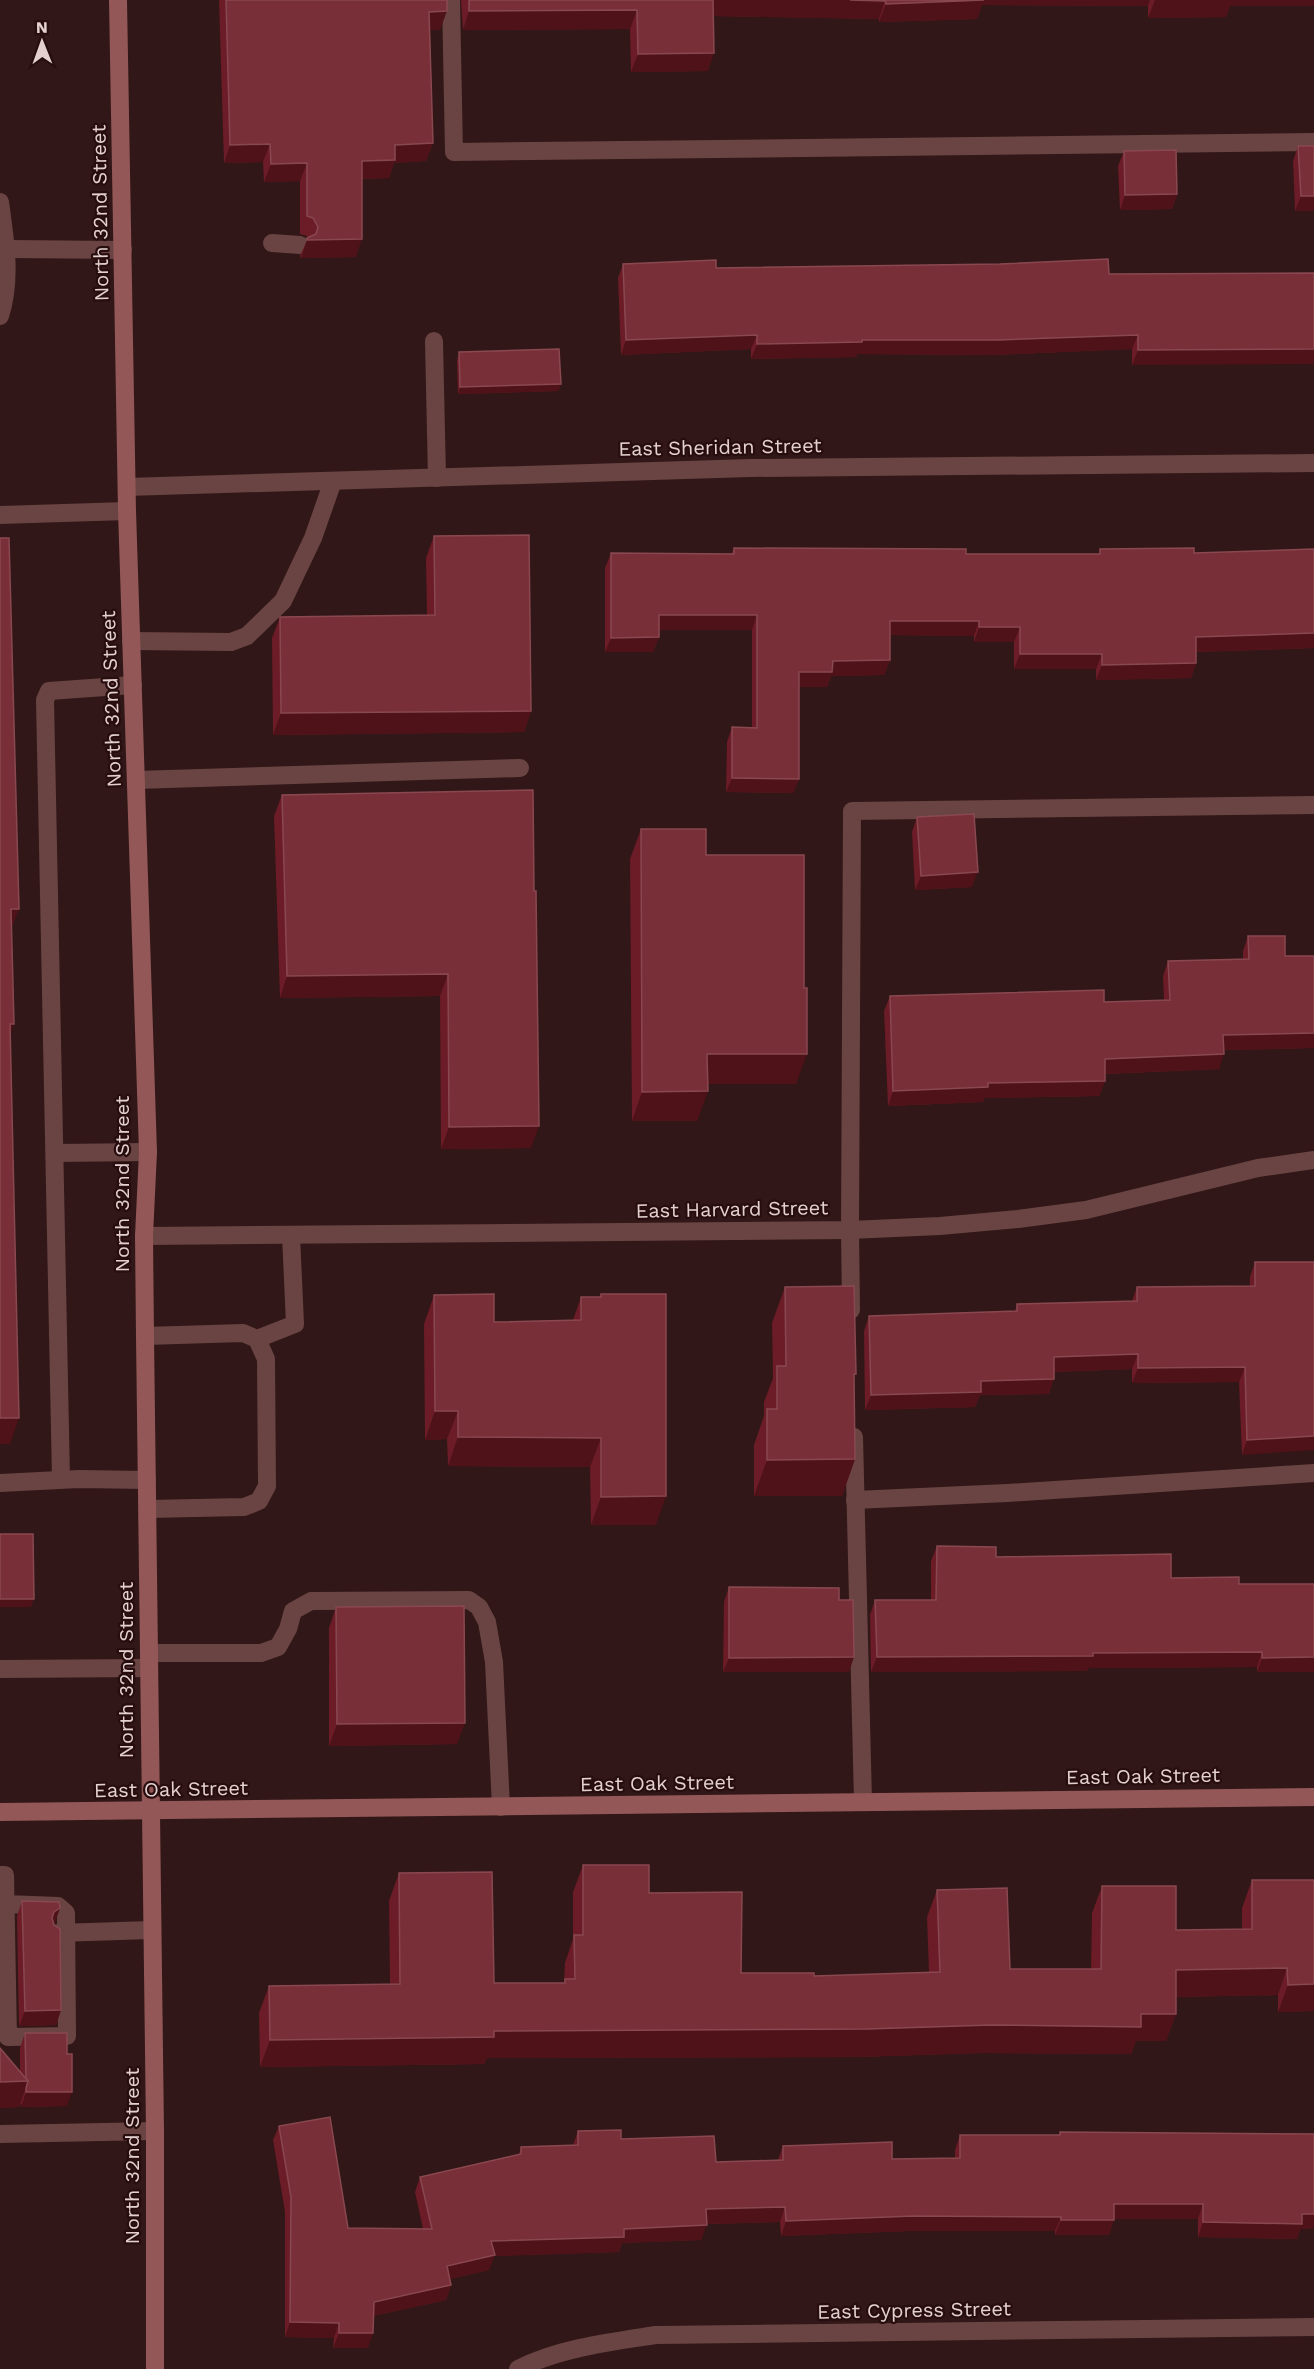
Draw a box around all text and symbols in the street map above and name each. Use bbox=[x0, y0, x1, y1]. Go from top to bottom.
north arrow bbox=[12, 12, 72, 72]
text: N bbox=[36, 18, 48, 37]
street label: North 32nd Street bbox=[86, 124, 114, 302]
street label: East Sheridan Street bbox=[618, 433, 822, 461]
street label: North 32nd Street bbox=[96, 610, 126, 788]
street label: North 32nd Street bbox=[110, 1095, 134, 1272]
street label: East Harvard Street bbox=[635, 1195, 829, 1223]
street label: North 32nd Street bbox=[114, 1581, 138, 1758]
street label: East Oak Street bbox=[1066, 1763, 1221, 1789]
street label: East Oak Street bbox=[580, 1770, 735, 1796]
street label: East Oak Street bbox=[94, 1776, 249, 1802]
street label: North 32nd Street bbox=[120, 2067, 144, 2244]
street label: East Cypress Street bbox=[817, 2296, 1012, 2324]

